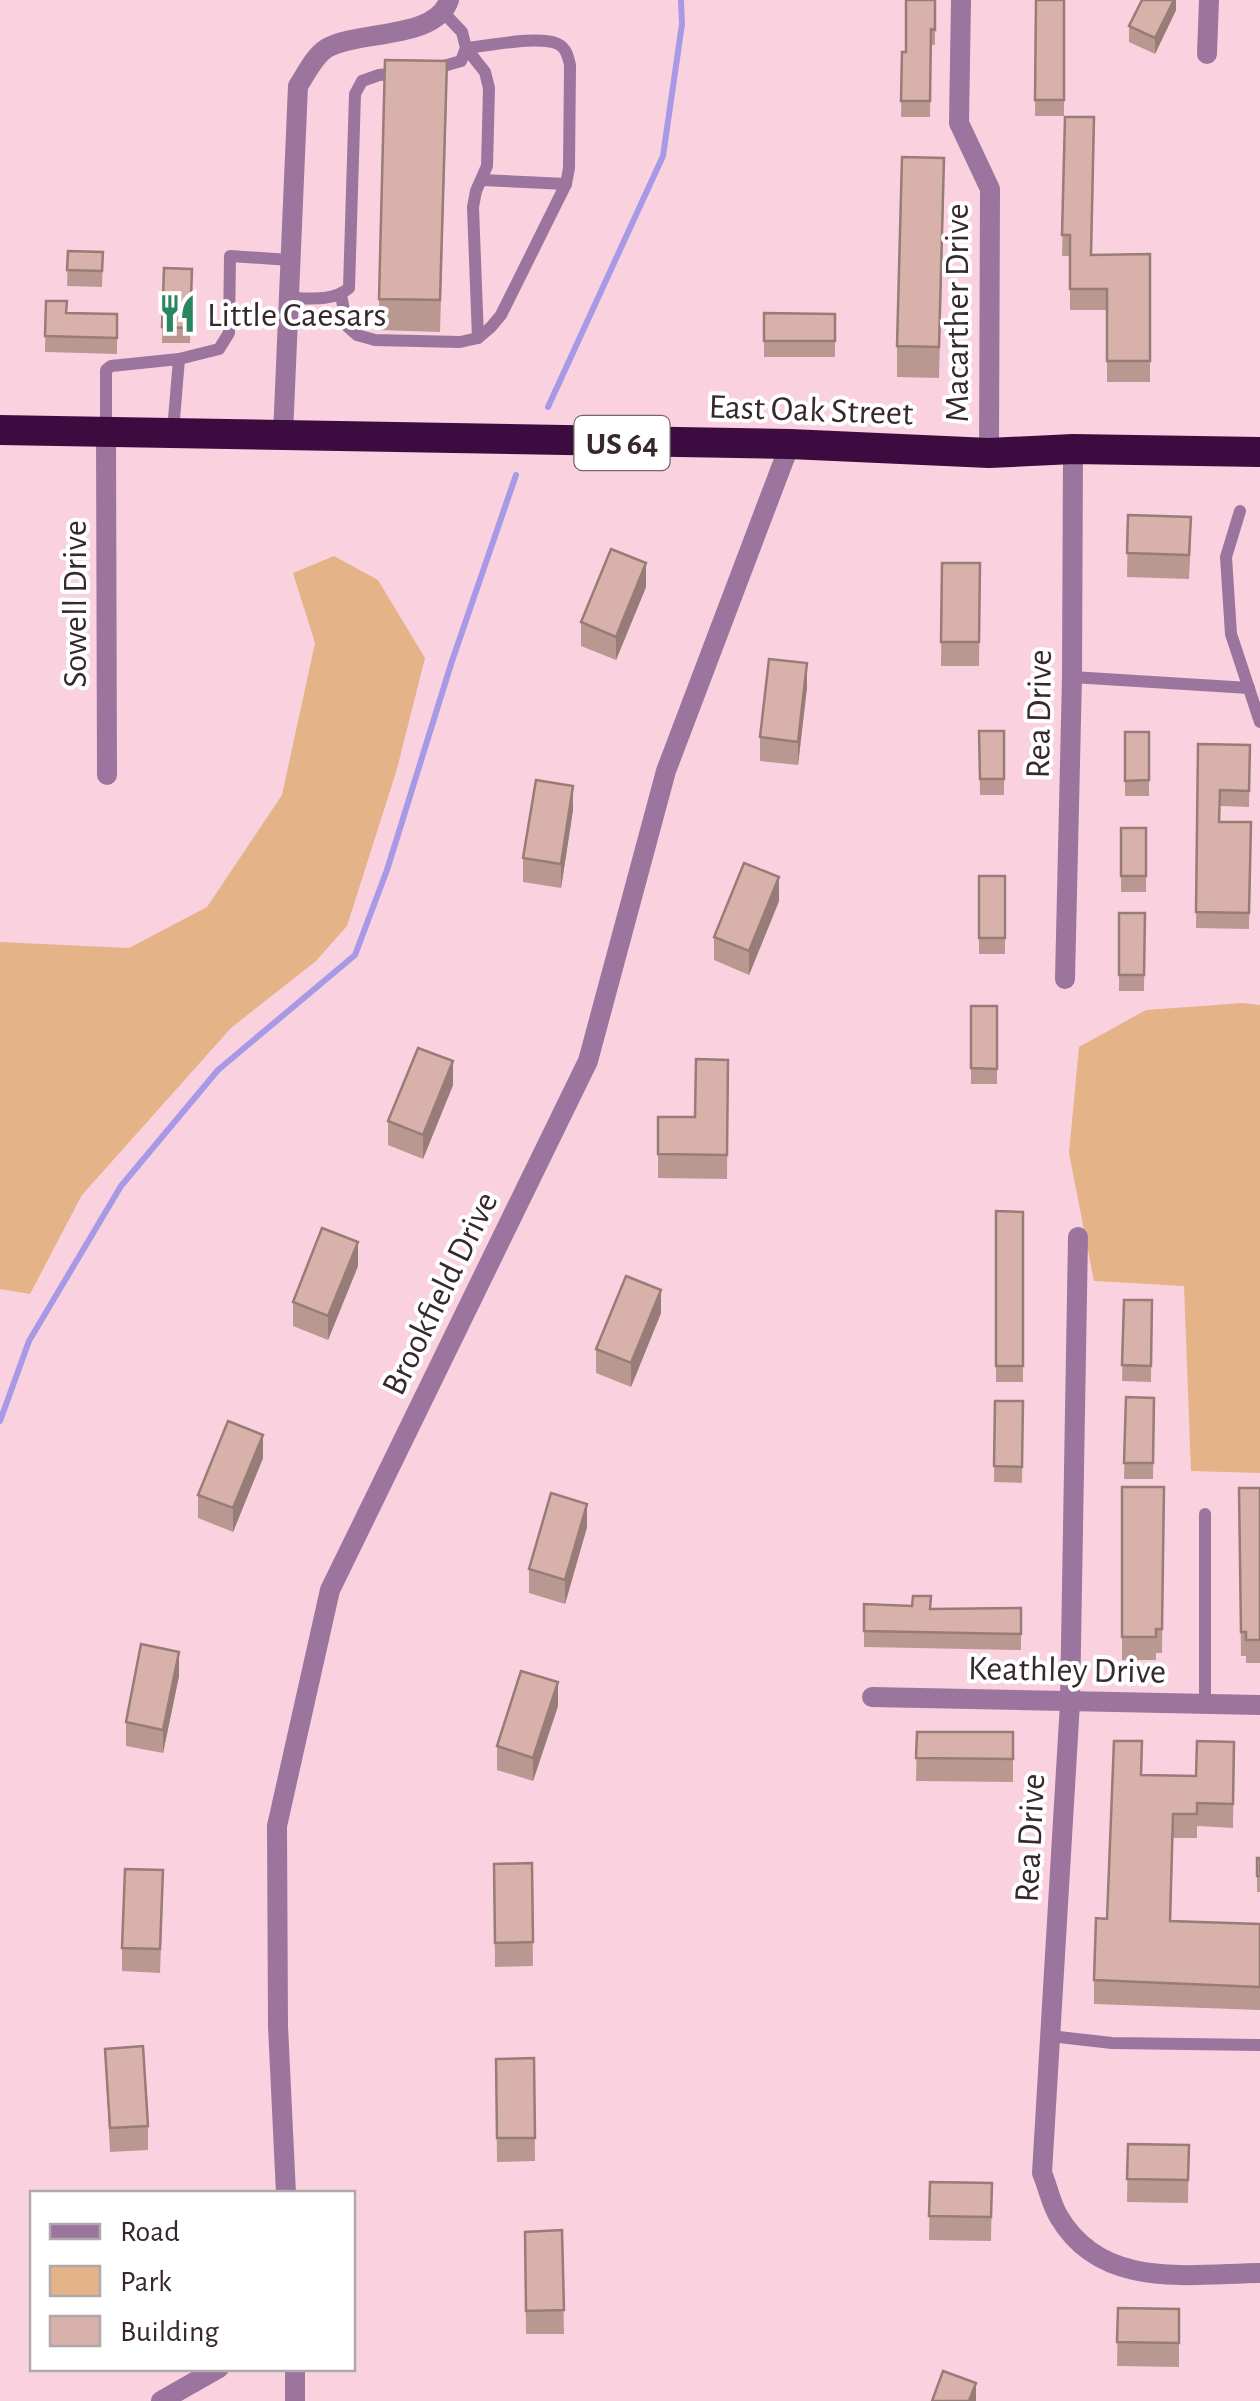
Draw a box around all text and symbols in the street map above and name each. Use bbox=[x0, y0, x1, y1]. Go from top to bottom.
street label: Macarther Drive bbox=[940, 203, 975, 423]
restaurant icon: Little Caesars bbox=[156, 293, 198, 335]
place label: Little Caesars bbox=[207, 298, 386, 333]
street label: East Oak Street bbox=[708, 389, 914, 432]
road number: US 64 bbox=[574, 416, 670, 470]
street label: Sowell Drive bbox=[58, 520, 93, 688]
street label: Rea Drive bbox=[1021, 649, 1058, 779]
street label: Brookfield Drive bbox=[376, 1187, 505, 1401]
street label: Keathley Drive bbox=[968, 1651, 1166, 1690]
street label: Rea Drive bbox=[1010, 1773, 1051, 1903]
legend bbox=[30, 2191, 355, 2371]
text: Road bbox=[120, 2217, 180, 2247]
text: Park bbox=[120, 2267, 172, 2297]
text: Building bbox=[120, 2317, 219, 2347]

